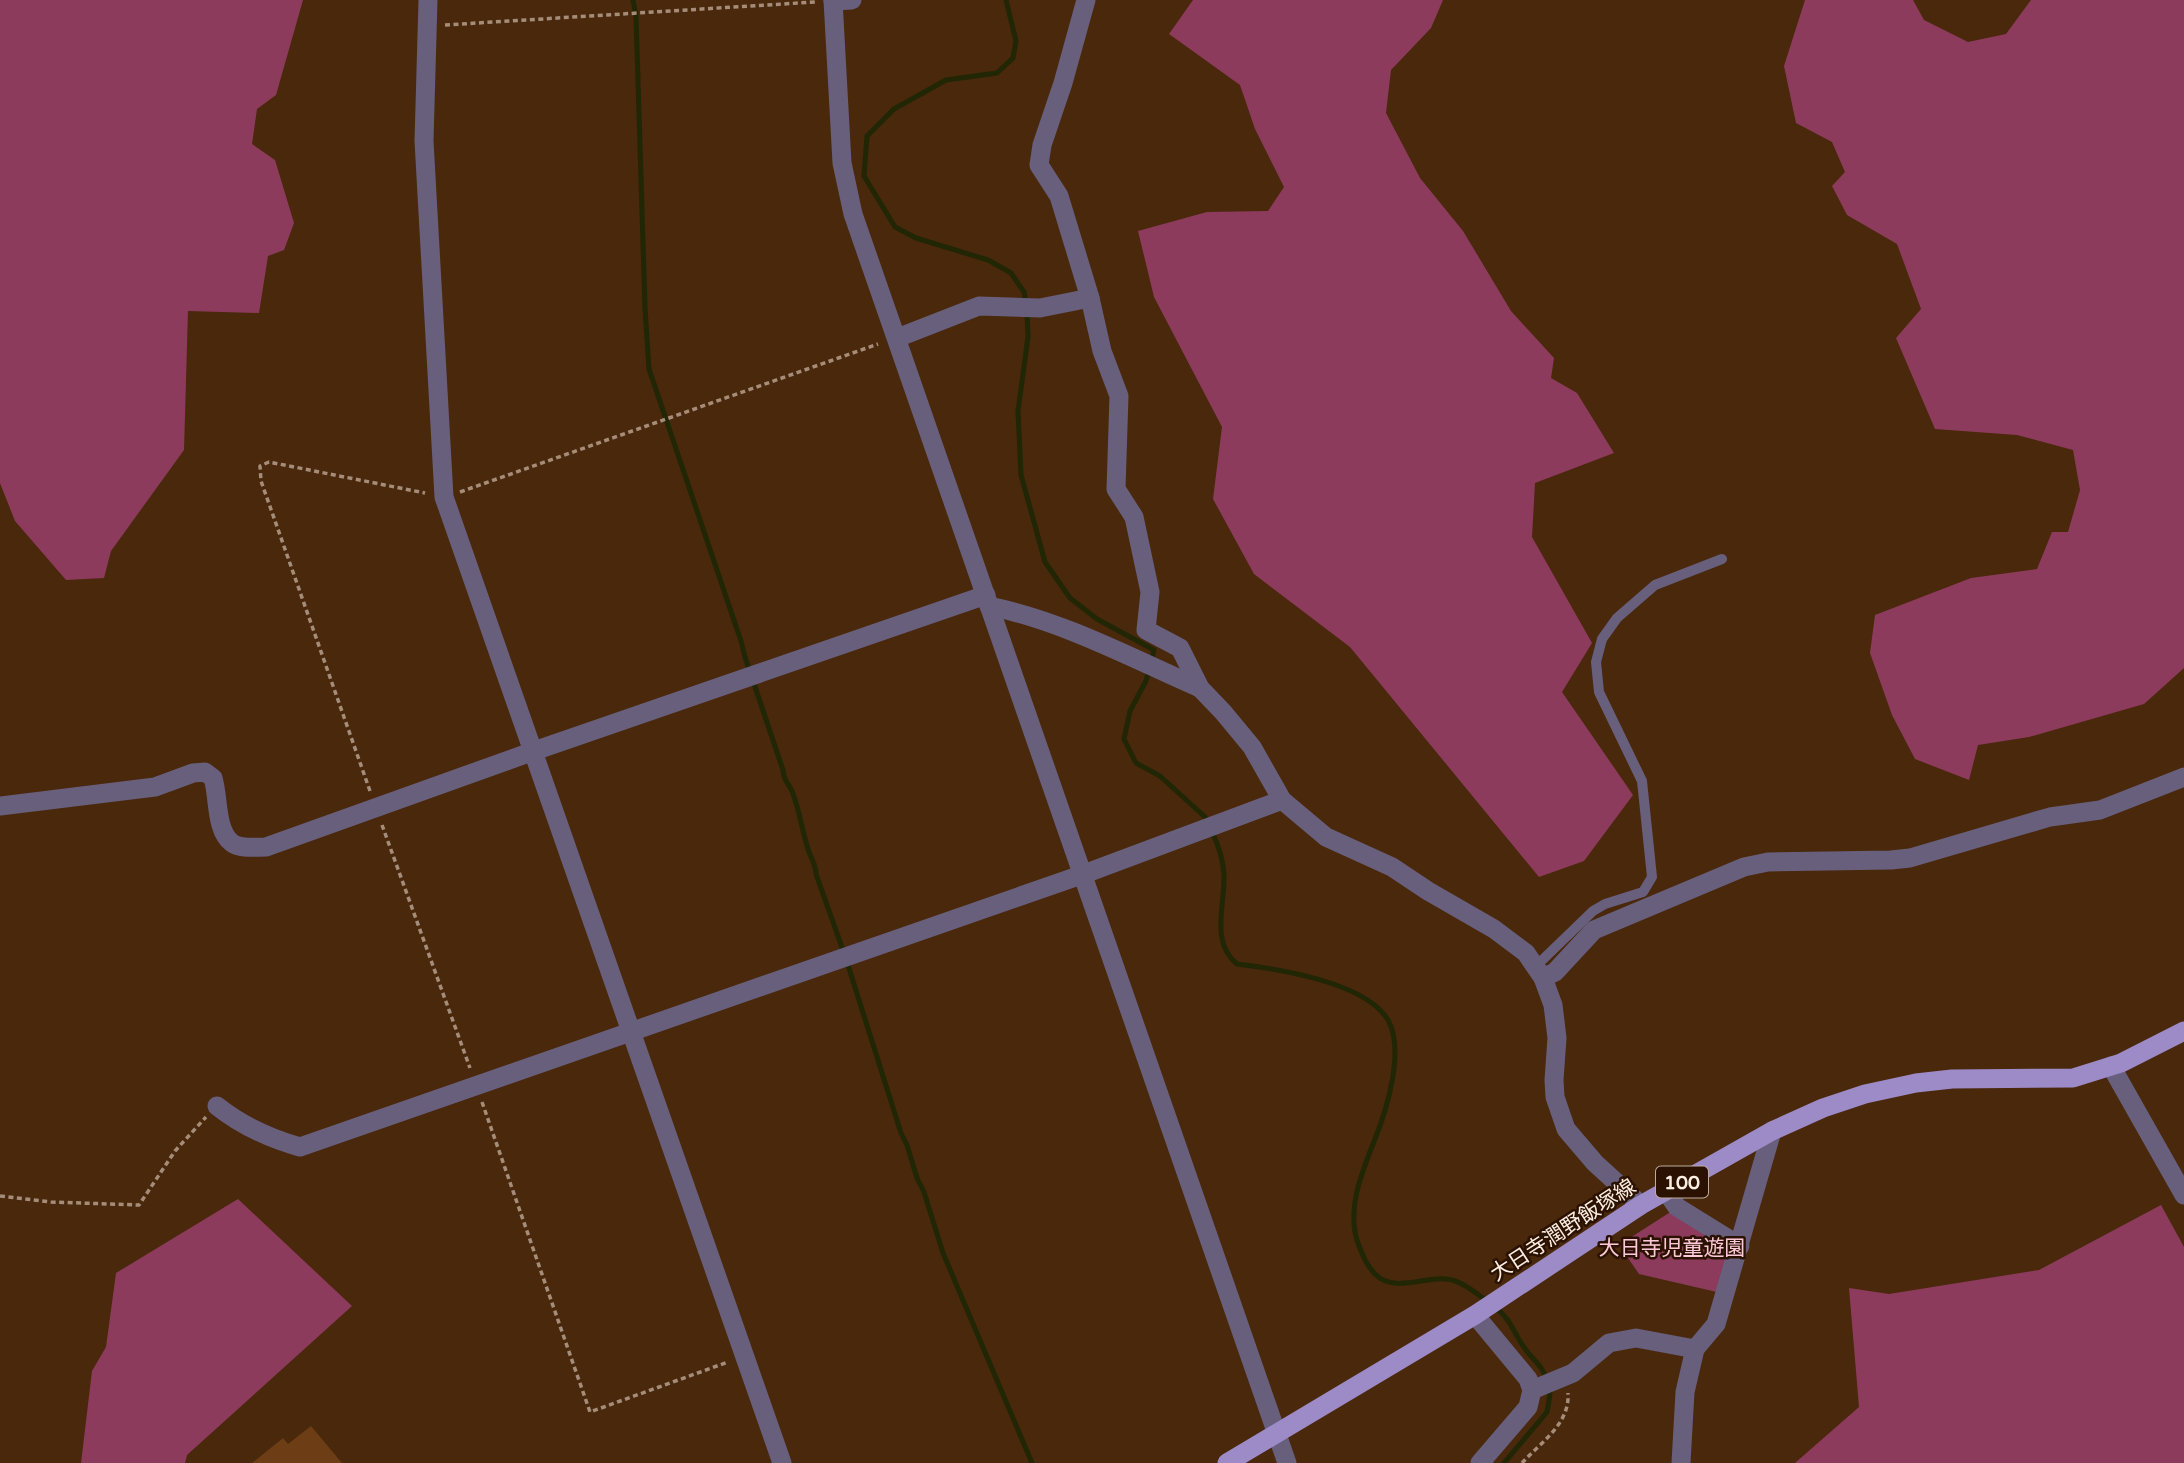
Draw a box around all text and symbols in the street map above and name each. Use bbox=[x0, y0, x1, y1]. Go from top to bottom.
road number: 100 bbox=[1656, 1166, 1708, 1198]
street label: 大日寺潤野飯塚線 bbox=[1486, 1174, 1641, 1287]
park label: 大日寺児童遊園 bbox=[1599, 1236, 1746, 1261]

